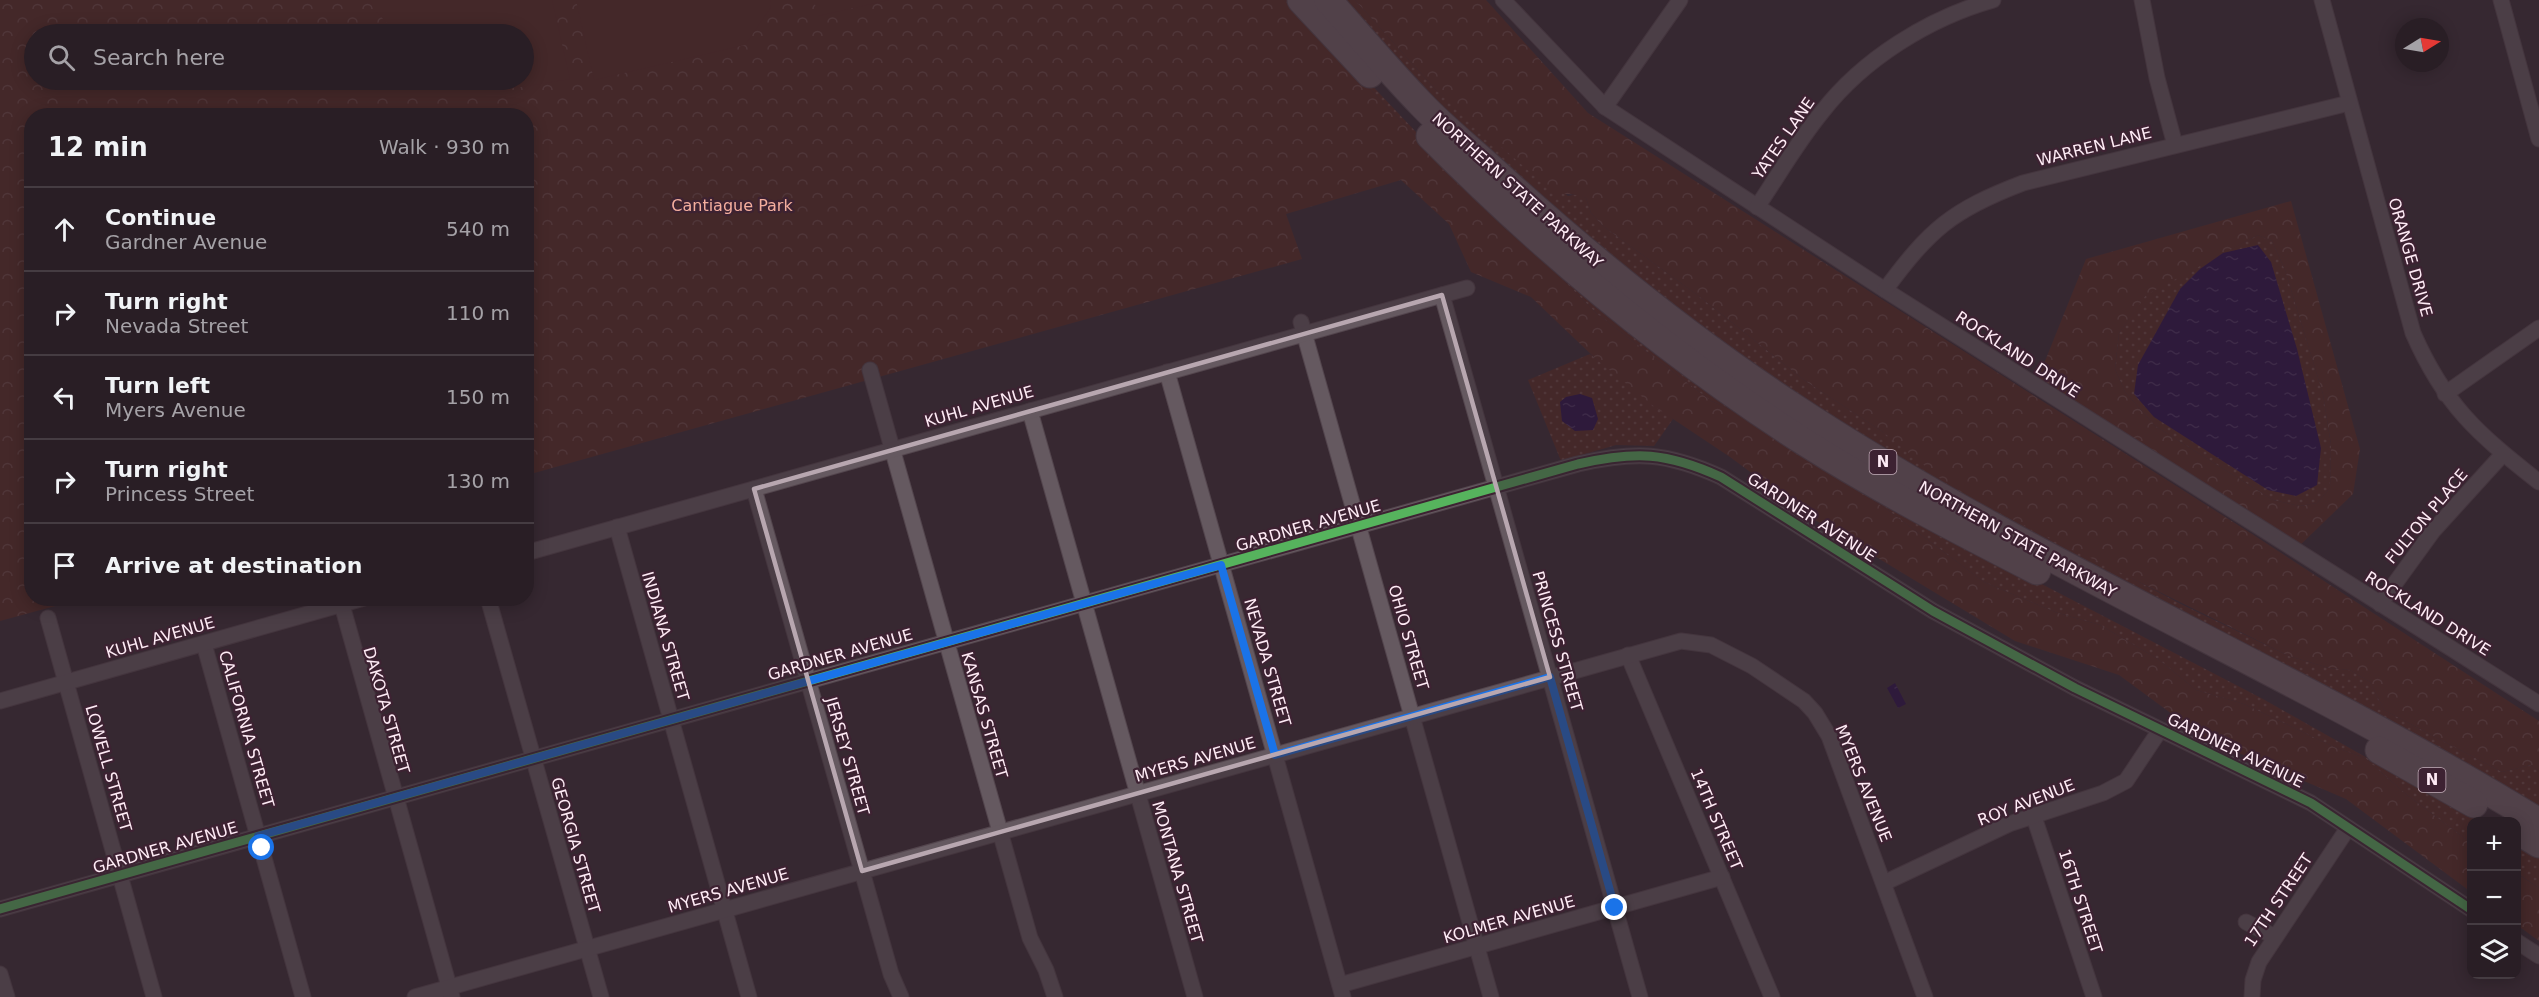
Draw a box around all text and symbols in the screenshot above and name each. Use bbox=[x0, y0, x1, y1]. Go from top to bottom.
north arrow bbox=[2395, 18, 2449, 72]
search box bbox=[24, 24, 534, 90]
icon: search bbox=[45, 41, 78, 74]
text: Search here bbox=[93, 45, 225, 70]
street label: YATES LANE bbox=[1748, 94, 1819, 184]
street label: NORTHERN STATE PARKWAY bbox=[1428, 109, 1607, 272]
street label: WARREN LANE bbox=[2035, 123, 2153, 170]
text: 12 min bbox=[48, 132, 148, 162]
text: Walk · 930 m bbox=[379, 135, 510, 159]
park label: Cantiague Park bbox=[671, 196, 793, 215]
street label: ORANGE DRIVE bbox=[2384, 196, 2437, 319]
text: Continue bbox=[105, 205, 216, 230]
icon: ahead bbox=[48, 213, 81, 246]
text: 540 m bbox=[446, 217, 510, 241]
text: Gardner Avenue bbox=[105, 230, 267, 254]
text: Turn right bbox=[105, 289, 228, 314]
icon: right bbox=[48, 297, 81, 330]
text: 110 m bbox=[446, 301, 510, 325]
street label: ROCKLAND DRIVE bbox=[1952, 307, 2083, 402]
text: Nevada Street bbox=[105, 314, 248, 338]
text: Turn left bbox=[105, 373, 210, 398]
icon: left bbox=[48, 381, 81, 414]
street label: KUHL AVENUE bbox=[922, 382, 1036, 431]
text: 150 m bbox=[446, 385, 510, 409]
text: Myers Avenue bbox=[105, 398, 246, 422]
road number: N bbox=[1870, 450, 1896, 474]
text: Turn right bbox=[105, 457, 228, 482]
icon: right bbox=[48, 465, 81, 498]
street label: FULTON PLACE bbox=[2381, 465, 2472, 568]
text: 130 m bbox=[446, 469, 510, 493]
street label: GARDNER AVENUE bbox=[1744, 469, 1880, 566]
street label: NORTHERN STATE PARKWAY bbox=[1916, 477, 2120, 602]
text: Princess Street bbox=[105, 482, 254, 506]
street label: GARDNER AVENUE bbox=[1234, 496, 1383, 555]
icon: arrive bbox=[48, 549, 81, 582]
text: Arrive at destination bbox=[105, 553, 362, 578]
street label: ROCKLAND DRIVE bbox=[2362, 567, 2494, 660]
street label: INDIANA STREET bbox=[638, 569, 693, 703]
street label: PRINCESS STREET bbox=[1528, 569, 1587, 714]
street label: OHIO STREET bbox=[1384, 583, 1433, 692]
street label: NEVADA STREET bbox=[1240, 596, 1295, 728]
street label: KUHL AVENUE bbox=[103, 613, 217, 662]
street label: GARDNER AVENUE bbox=[766, 625, 915, 684]
street label: DAKOTA STREET bbox=[359, 645, 414, 776]
street label: CALIFORNIA STREET bbox=[215, 648, 278, 810]
street label: KANSAS STREET bbox=[957, 650, 1012, 781]
street label: JERSEY STREET bbox=[821, 694, 874, 818]
street label: LOWELL STREET bbox=[81, 703, 136, 834]
street label: GARDNER AVENUE bbox=[2164, 709, 2307, 792]
street label: MYERS AVENUE bbox=[1831, 722, 1896, 845]
street label: MYERS AVENUE bbox=[1133, 733, 1258, 786]
street label: 14TH STREET bbox=[1687, 766, 1747, 873]
road number: N bbox=[2418, 768, 2446, 792]
street label: GEORGIA STREET bbox=[547, 775, 604, 915]
street label: ROY AVENUE bbox=[1975, 775, 2077, 830]
street label: MONTANA STREET bbox=[1148, 799, 1207, 946]
map controls bbox=[2467, 817, 2521, 979]
button: + bbox=[2467, 817, 2521, 871]
street label: GARDNER AVENUE bbox=[91, 818, 240, 877]
route start bbox=[248, 834, 274, 860]
street label: 16TH STREET bbox=[2055, 847, 2106, 956]
street label: 17TH STREET bbox=[2240, 850, 2317, 950]
street label: MYERS AVENUE bbox=[666, 864, 791, 917]
button: − bbox=[2467, 871, 2521, 925]
street label: KOLMER AVENUE bbox=[1441, 892, 1577, 947]
route end bbox=[1601, 894, 1627, 920]
button: layers bbox=[2467, 925, 2521, 979]

